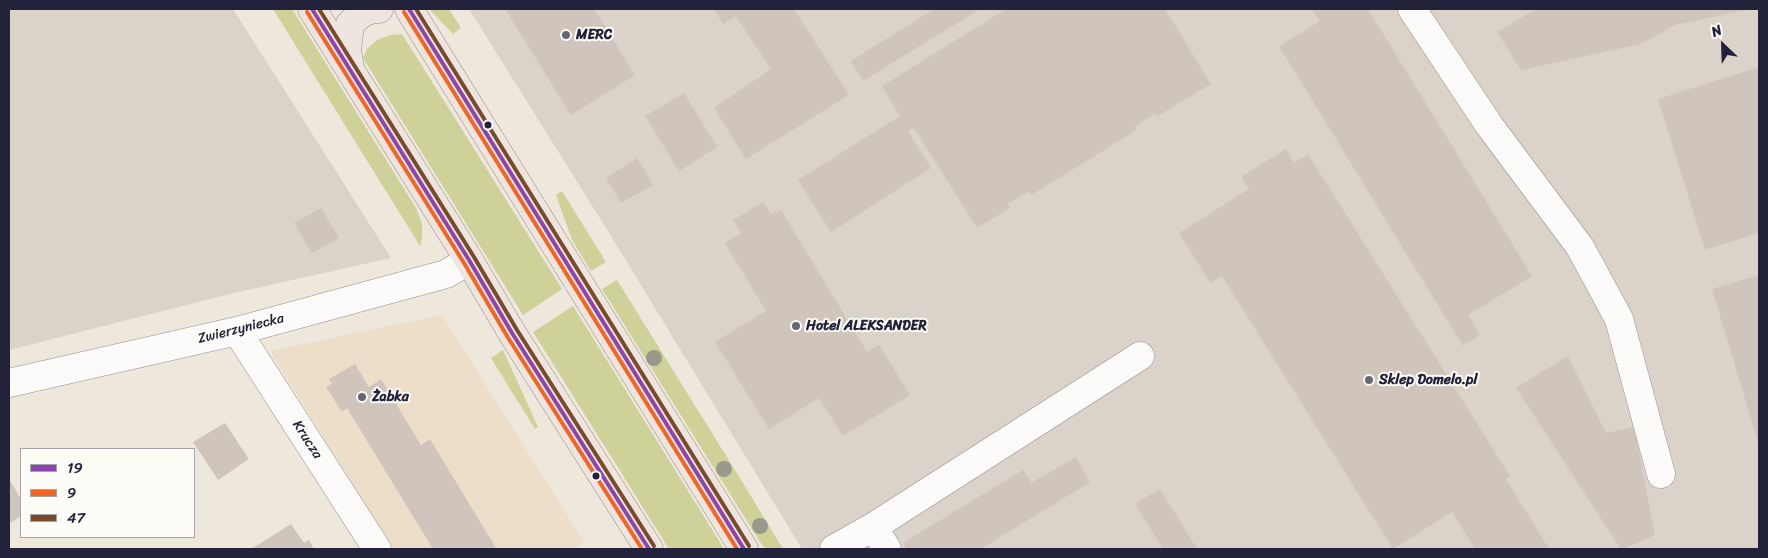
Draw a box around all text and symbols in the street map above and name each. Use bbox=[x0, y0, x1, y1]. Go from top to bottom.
text: N bbox=[1707, 17, 1726, 44]
north arrow bbox=[1698, 20, 1748, 70]
place label: MERC bbox=[576, 27, 612, 43]
marker: MERC bbox=[560, 29, 572, 41]
unlabelled marker bbox=[483, 120, 493, 130]
street label: Zwierzyniecka bbox=[196, 310, 286, 348]
place label: Hotel ALEKSANDER bbox=[806, 318, 927, 334]
marker: Hotel ALEKSANDER bbox=[790, 320, 802, 332]
place label: Sklep Domelo.pl bbox=[1379, 372, 1477, 388]
marker: Sklep Domelo.pl bbox=[1363, 374, 1375, 386]
place label: Żabka bbox=[372, 389, 409, 405]
marker: Żabka bbox=[356, 391, 368, 403]
street label: Krucza bbox=[288, 418, 326, 462]
legend bbox=[20, 448, 195, 538]
text: 19 bbox=[67, 455, 83, 481]
unlabelled marker bbox=[591, 471, 601, 481]
text: 9 bbox=[67, 480, 76, 506]
text: 47 bbox=[67, 505, 85, 531]

